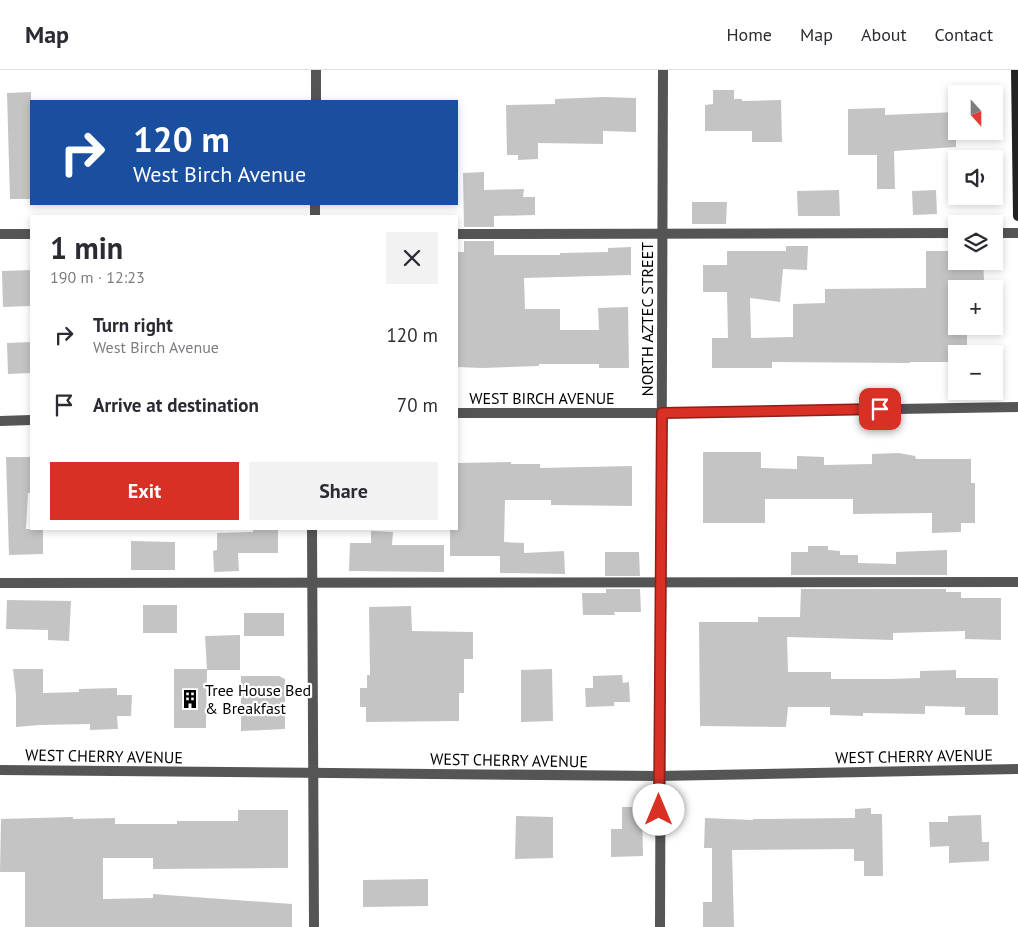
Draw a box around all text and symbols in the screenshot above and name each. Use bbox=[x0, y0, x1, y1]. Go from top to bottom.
text: Map bbox=[25, 19, 69, 50]
text: Home bbox=[726, 23, 772, 46]
text: Map bbox=[800, 23, 833, 46]
text: About bbox=[861, 23, 907, 46]
text: Contact bbox=[935, 23, 993, 46]
north arrow bbox=[948, 85, 1002, 140]
map controls bbox=[948, 85, 1003, 400]
text: 120 m bbox=[133, 116, 230, 162]
icon: right bbox=[50, 120, 115, 185]
button: sound bbox=[948, 150, 1003, 205]
text: West Birch Avenue bbox=[133, 160, 306, 188]
button: layers bbox=[948, 215, 1003, 270]
text: 1 min bbox=[50, 228, 123, 267]
button: close bbox=[386, 232, 438, 284]
street label: NORTH AZTEC STREET bbox=[637, 242, 657, 396]
text: 190 m · 12:23 bbox=[50, 267, 145, 287]
button: + bbox=[948, 280, 1003, 335]
text: Turn right bbox=[93, 313, 173, 337]
icon: right bbox=[50, 321, 78, 349]
text: 120 m bbox=[386, 323, 438, 347]
text: West Birch Avenue bbox=[93, 337, 219, 357]
button: − bbox=[948, 345, 1003, 400]
street label: WEST BIRCH AVENUE bbox=[469, 388, 615, 408]
pin bbox=[859, 388, 901, 430]
icon: arrive bbox=[50, 391, 78, 419]
text: Arrive at destination bbox=[93, 393, 259, 417]
text: 70 m bbox=[397, 393, 438, 417]
icon: arrive bbox=[866, 395, 894, 423]
button: Exit bbox=[50, 462, 239, 520]
button: Share bbox=[249, 462, 438, 520]
place label: Tree House Bed & Breakfast bbox=[205, 680, 311, 718]
building icon: Tree House Bed & Breakfast bbox=[179, 688, 201, 710]
street label: WEST CHERRY AVENUE bbox=[25, 745, 183, 767]
street label: WEST CHERRY AVENUE bbox=[835, 745, 993, 767]
street label: WEST CHERRY AVENUE bbox=[430, 749, 588, 771]
position arrow bbox=[632, 783, 684, 835]

